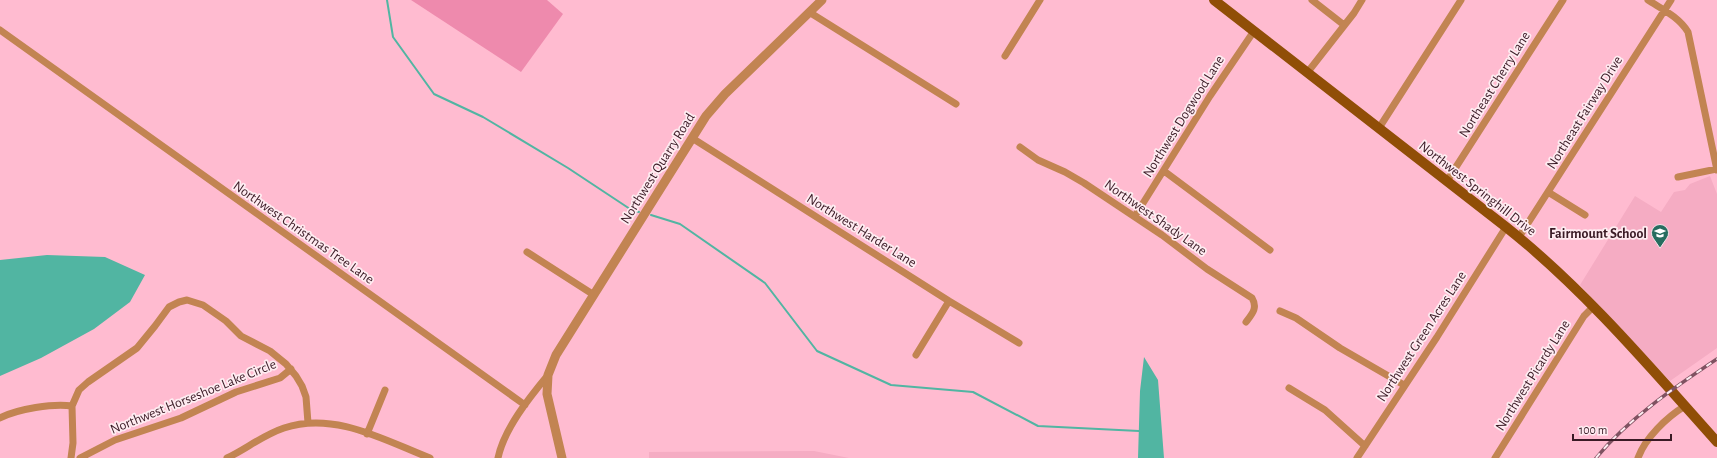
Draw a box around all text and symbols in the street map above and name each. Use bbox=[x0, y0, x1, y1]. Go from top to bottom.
street label: Northeast Cherry Lane bbox=[1457, 29, 1533, 140]
street label: Northwest Dogwood Lane bbox=[1141, 53, 1227, 180]
street label: Northeast Fairway Drive bbox=[1544, 54, 1625, 171]
street label: Northwest Quarry Road bbox=[618, 111, 698, 226]
street label: Northwest Springhill Drive bbox=[1416, 139, 1539, 239]
street label: Northwest Shady Lane bbox=[1102, 177, 1209, 258]
street label: Northwest Christmas Tree Lane bbox=[230, 179, 376, 287]
street label: Northwest Harder Lane bbox=[804, 191, 919, 270]
school or university icon: Fairmount School bbox=[1650, 223, 1670, 248]
place label: Fairmount School bbox=[1549, 227, 1647, 241]
street label: Northwest Green Acres Lane bbox=[1375, 269, 1469, 404]
street label: Northwest Picardy Lane bbox=[1493, 318, 1573, 433]
street label: Northwest Horseshoe Lake Circle bbox=[108, 357, 278, 437]
scale bar bbox=[1573, 416, 1671, 442]
text: 100 m bbox=[1579, 424, 1607, 436]

